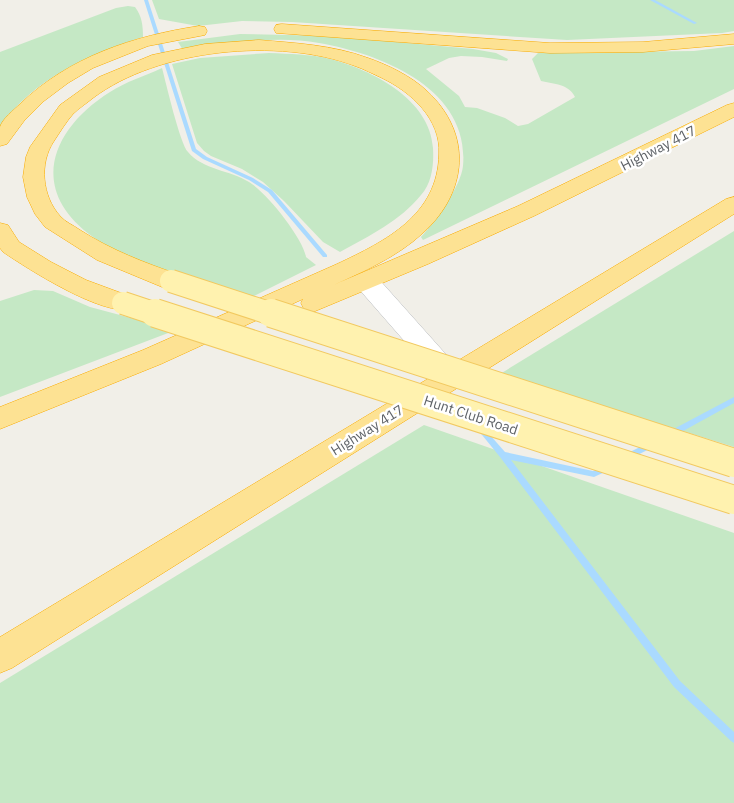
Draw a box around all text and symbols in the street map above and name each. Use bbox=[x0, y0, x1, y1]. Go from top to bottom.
street label: Highway 417 bbox=[617, 121, 699, 175]
street label: Hunt Club Road bbox=[422, 391, 520, 439]
street label: Highway 417 bbox=[327, 401, 407, 459]

